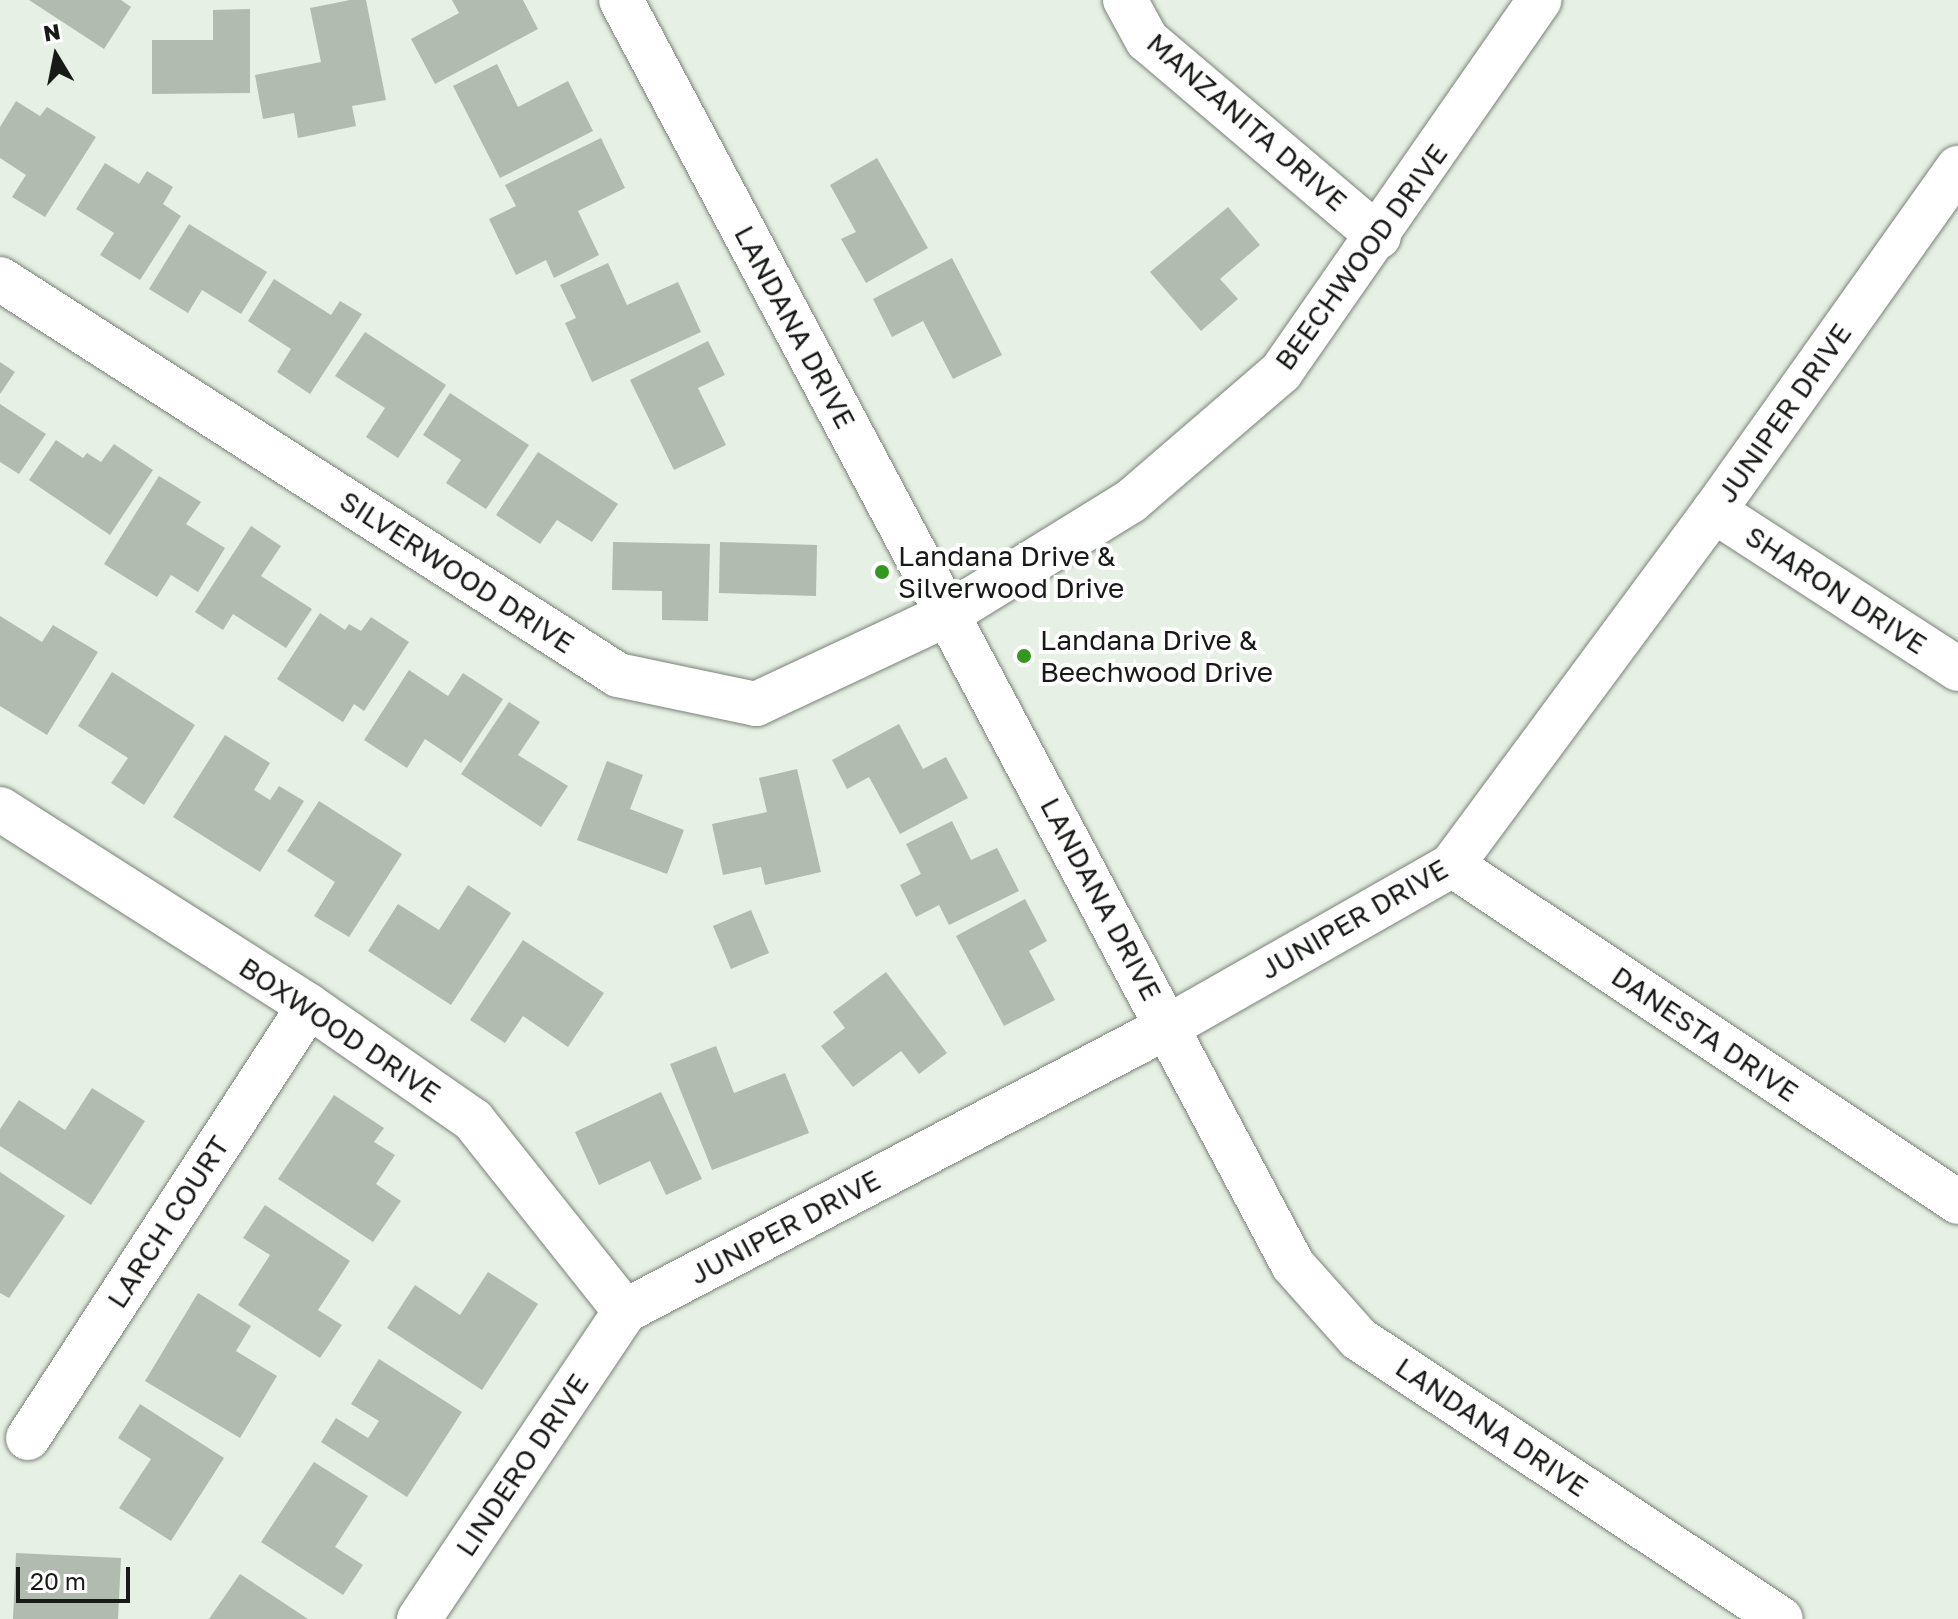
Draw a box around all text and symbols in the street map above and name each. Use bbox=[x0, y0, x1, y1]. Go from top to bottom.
north arrow bbox=[16, 16, 96, 96]
text: N bbox=[41, 17, 62, 47]
street label: MANZANITA DRIVE bbox=[1140, 26, 1354, 218]
street label: BEECHWOOD DRIVE bbox=[1268, 137, 1454, 377]
street label: LANDANA DRIVE bbox=[727, 220, 863, 434]
street label: JUNIPER DRIVE bbox=[1710, 317, 1858, 509]
street label: SILVERWOOD DRIVE bbox=[334, 484, 580, 660]
street label: SHARON DRIVE bbox=[1739, 519, 1933, 661]
place label: Landana Drive & Silverwood Drive bbox=[898, 539, 1124, 605]
marker: Landana Drive & Silverwood Drive bbox=[873, 563, 891, 581]
place label: Landana Drive & Beechwood Drive bbox=[1040, 623, 1273, 689]
marker: Landana Drive & Beechwood Drive bbox=[1015, 647, 1033, 665]
street label: LANDANA DRIVE bbox=[1033, 792, 1169, 1006]
street label: JUNIPER DRIVE bbox=[1254, 852, 1454, 986]
street label: BOXWOOD DRIVE bbox=[233, 950, 447, 1110]
street label: DANESTA DRIVE bbox=[1605, 959, 1805, 1109]
street label: LARCH COURT bbox=[100, 1130, 236, 1314]
street label: JUNIPER DRIVE bbox=[684, 1163, 886, 1291]
street label: LANDANA DRIVE bbox=[1389, 1350, 1595, 1504]
street label: LINDERO DRIVE bbox=[449, 1367, 595, 1563]
scale bar bbox=[20, 1551, 134, 1601]
text: 20 m bbox=[30, 1566, 86, 1595]

